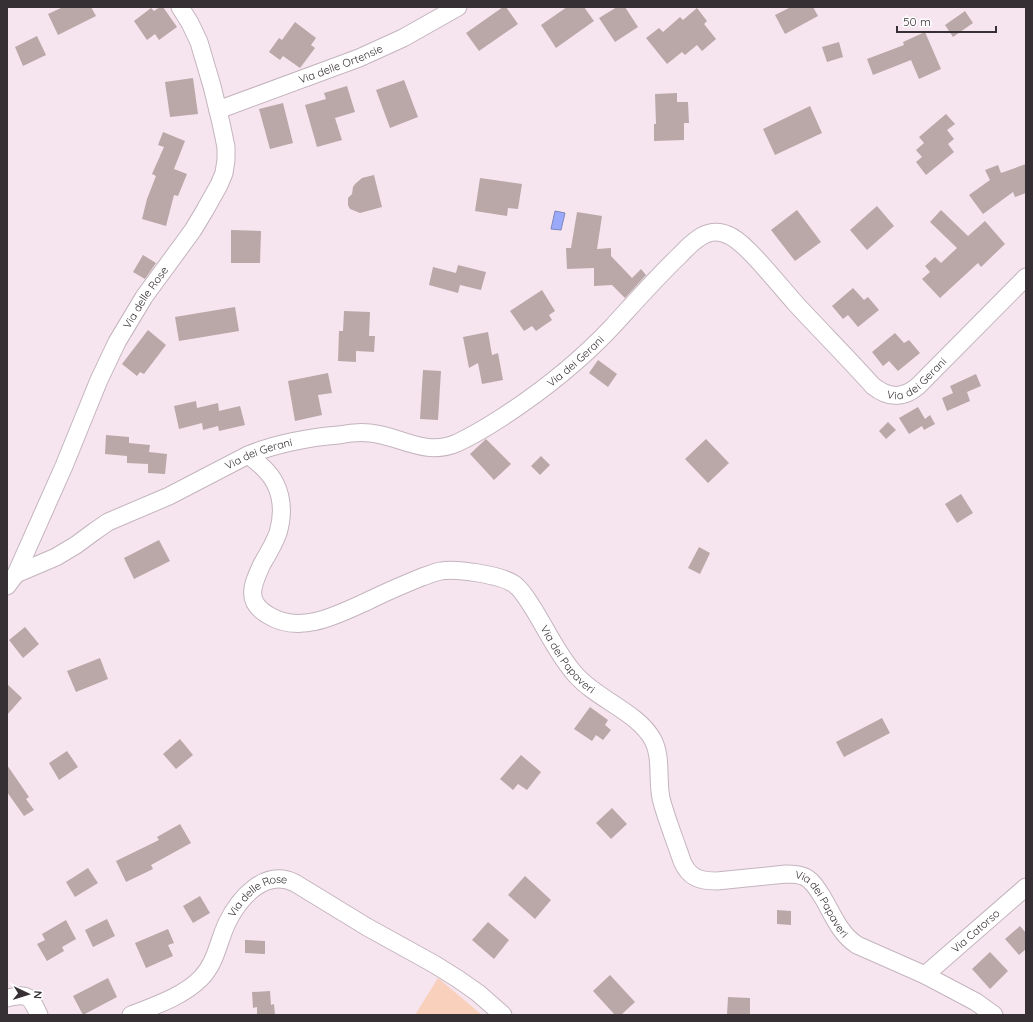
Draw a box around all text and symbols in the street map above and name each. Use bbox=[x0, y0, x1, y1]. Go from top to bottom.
scale bar bbox=[897, 8, 996, 34]
text: 50 m bbox=[903, 14, 931, 29]
street label: Via delle Ortensie bbox=[297, 41, 385, 87]
street label: Via delle Rose bbox=[120, 264, 171, 331]
street label: Via dei Gerani bbox=[544, 333, 607, 390]
street label: Via dei Gerani bbox=[886, 354, 949, 403]
street label: Via dei Gerani bbox=[223, 435, 294, 473]
street label: Via dei Papaveri bbox=[538, 623, 598, 696]
street label: Via dei Papaveri bbox=[794, 867, 852, 941]
street label: Via delle Rose bbox=[225, 872, 288, 920]
street label: Via Catorso bbox=[948, 906, 1003, 956]
north arrow bbox=[8, 974, 48, 1014]
text: N bbox=[31, 990, 45, 999]

